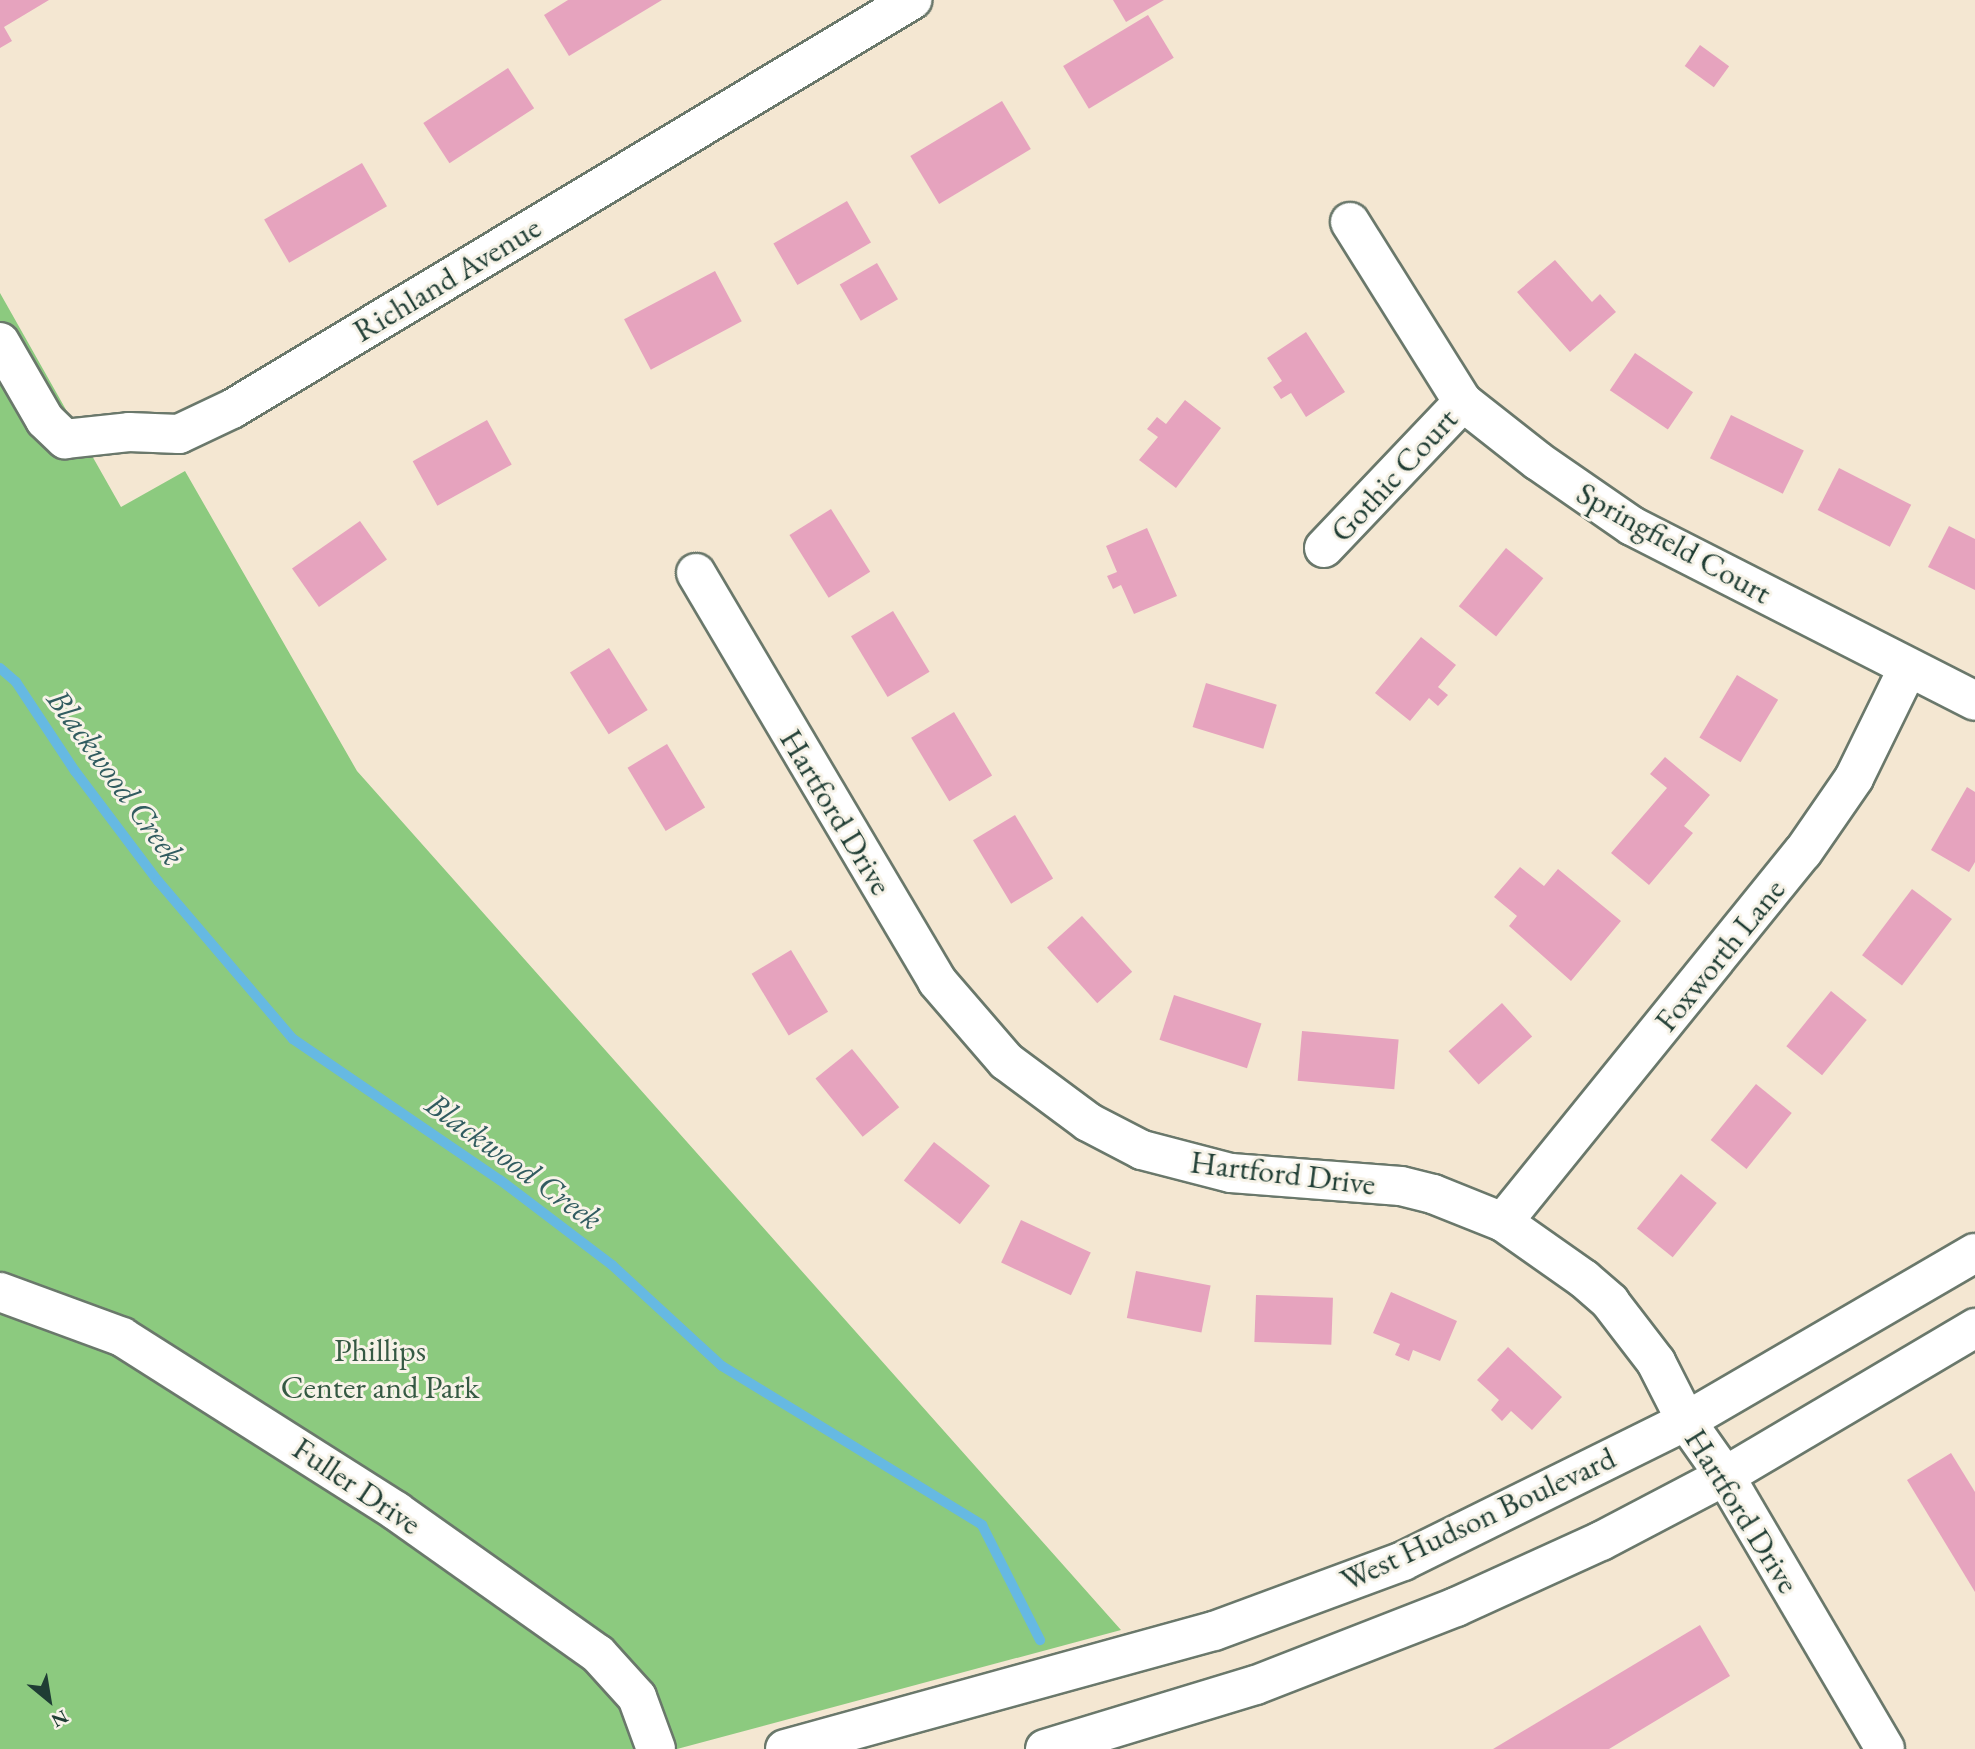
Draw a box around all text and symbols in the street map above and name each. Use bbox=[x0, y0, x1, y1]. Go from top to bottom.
street label: Richland Avenue bbox=[346, 208, 548, 350]
street label: Gothic Court bbox=[1322, 400, 1466, 550]
street label: Springfield Court bbox=[1570, 474, 1778, 612]
water label: Blackwood Creek bbox=[39, 681, 193, 873]
street label: Hartford Drive bbox=[772, 722, 900, 902]
street label: Foxworth Lane bbox=[1647, 871, 1793, 1039]
water label: Blackwood Creek bbox=[418, 1084, 610, 1238]
street label: Hartford Drive bbox=[1188, 1143, 1378, 1203]
park label: Phillips Center and Park bbox=[281, 1332, 479, 1407]
street label: Hartford Drive bbox=[1676, 1422, 1808, 1600]
street label: Fuller Drive bbox=[286, 1429, 428, 1543]
street label: West Hudson Boulevard bbox=[1335, 1438, 1621, 1600]
north arrow bbox=[14, 1665, 84, 1735]
text: N bbox=[47, 1704, 73, 1733]

